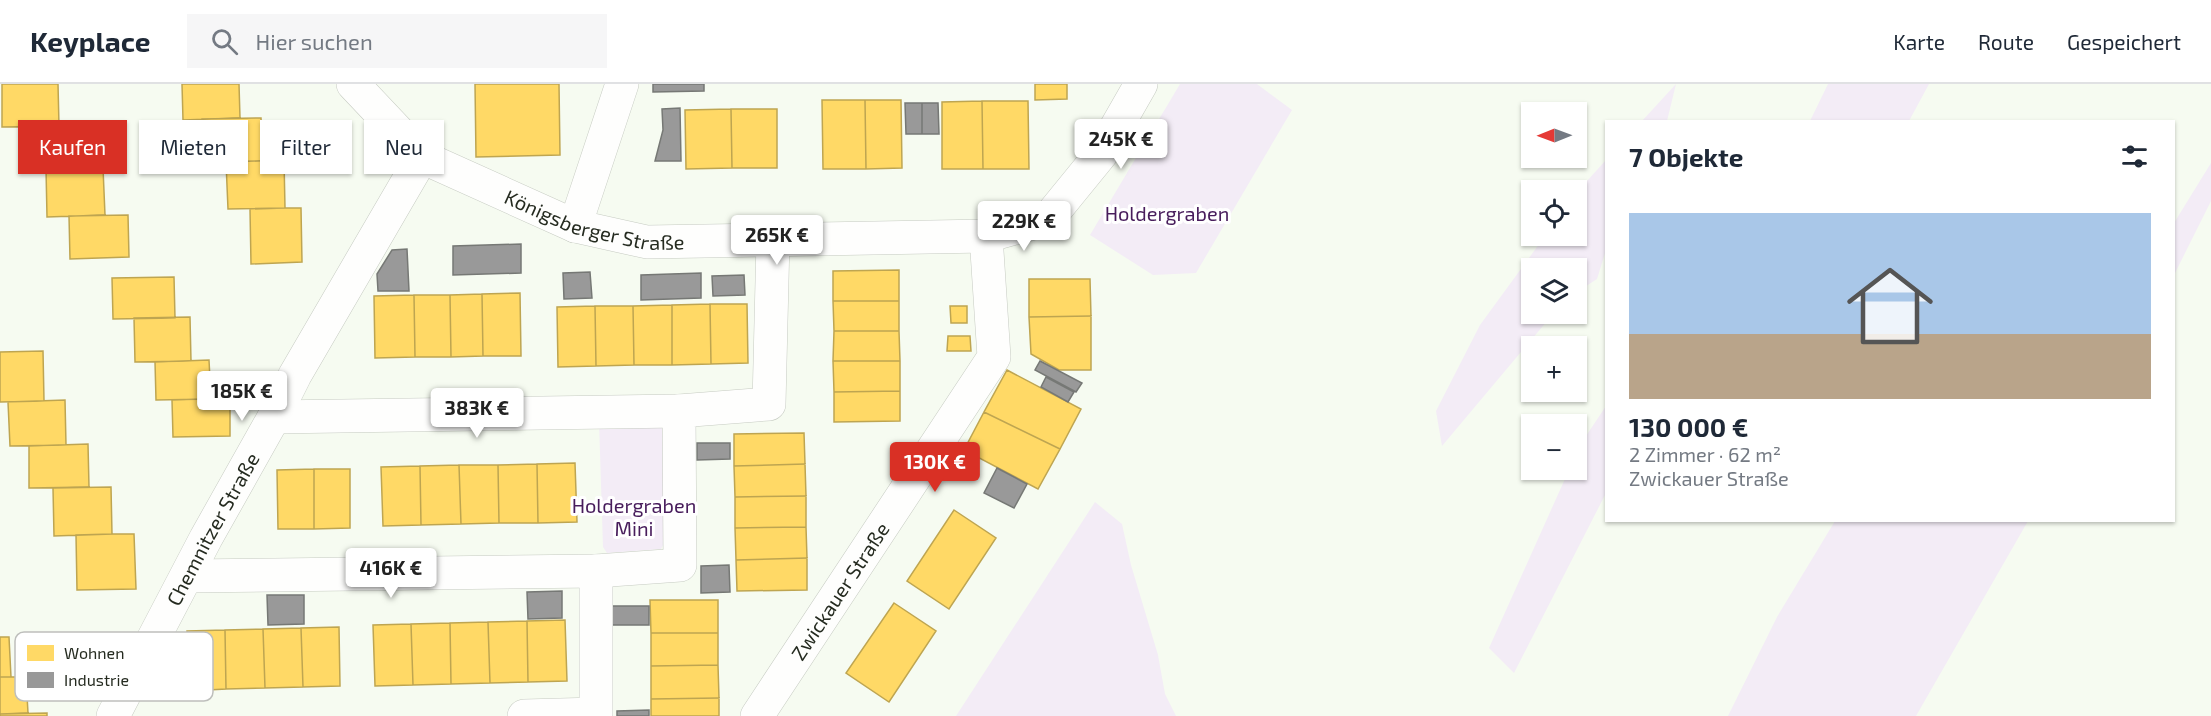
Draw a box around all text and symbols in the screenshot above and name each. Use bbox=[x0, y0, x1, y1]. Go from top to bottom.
search box bbox=[187, 14, 607, 68]
text: Keyplace bbox=[30, 24, 151, 58]
icon: search bbox=[208, 25, 241, 58]
text: Hier suchen bbox=[256, 28, 373, 54]
text: Karte bbox=[1893, 29, 1945, 54]
text: Route bbox=[1978, 29, 2034, 54]
text: Gespeichert bbox=[2067, 29, 2181, 54]
north arrow bbox=[1521, 102, 1587, 168]
map controls bbox=[1521, 102, 1587, 480]
pin: 245K € bbox=[1072, 119, 1170, 170]
chip: Kaufen bbox=[18, 120, 127, 174]
chip: Mieten bbox=[139, 120, 248, 174]
chip: Filter bbox=[260, 120, 352, 174]
chip: Neu bbox=[364, 120, 444, 174]
text: 245K € bbox=[1088, 126, 1154, 150]
icon: filters bbox=[2118, 140, 2151, 173]
text: 7 Objekte bbox=[1629, 141, 1743, 172]
button: locate bbox=[1521, 180, 1587, 246]
street label: Königsberger Straße bbox=[501, 184, 685, 254]
pin: 229K € bbox=[975, 201, 1073, 252]
park label: Holdergraben bbox=[1105, 201, 1229, 225]
text: 229K € bbox=[992, 208, 1056, 232]
pin: 265K € bbox=[728, 215, 826, 266]
text: 265K € bbox=[745, 222, 809, 246]
icon: home bbox=[1836, 252, 1944, 360]
button: layers bbox=[1521, 258, 1587, 324]
button: + bbox=[1521, 336, 1587, 402]
pin: 185K € bbox=[193, 371, 291, 422]
text: 185K € bbox=[211, 378, 273, 402]
pin: 383K € bbox=[428, 388, 526, 439]
text: 383K € bbox=[445, 395, 509, 419]
text: 130 000 € bbox=[1629, 411, 1749, 442]
button: − bbox=[1521, 414, 1587, 480]
pin: 130K € bbox=[886, 442, 984, 493]
text: 2 Zimmer · 62 m² bbox=[1629, 442, 1781, 466]
street label: Chemnitzer Straße bbox=[161, 448, 264, 609]
text: 130K € bbox=[904, 449, 966, 473]
text: Zwickauer Straße bbox=[1629, 466, 1789, 490]
park label: Holdergraben Mini bbox=[572, 493, 696, 540]
street label: Zwickauer Straße bbox=[786, 518, 894, 664]
pin: 416K € bbox=[342, 548, 440, 599]
text: 416K € bbox=[360, 555, 422, 579]
legend bbox=[15, 632, 213, 701]
text: Wohnen bbox=[64, 643, 124, 662]
text: Industrie bbox=[64, 670, 129, 689]

